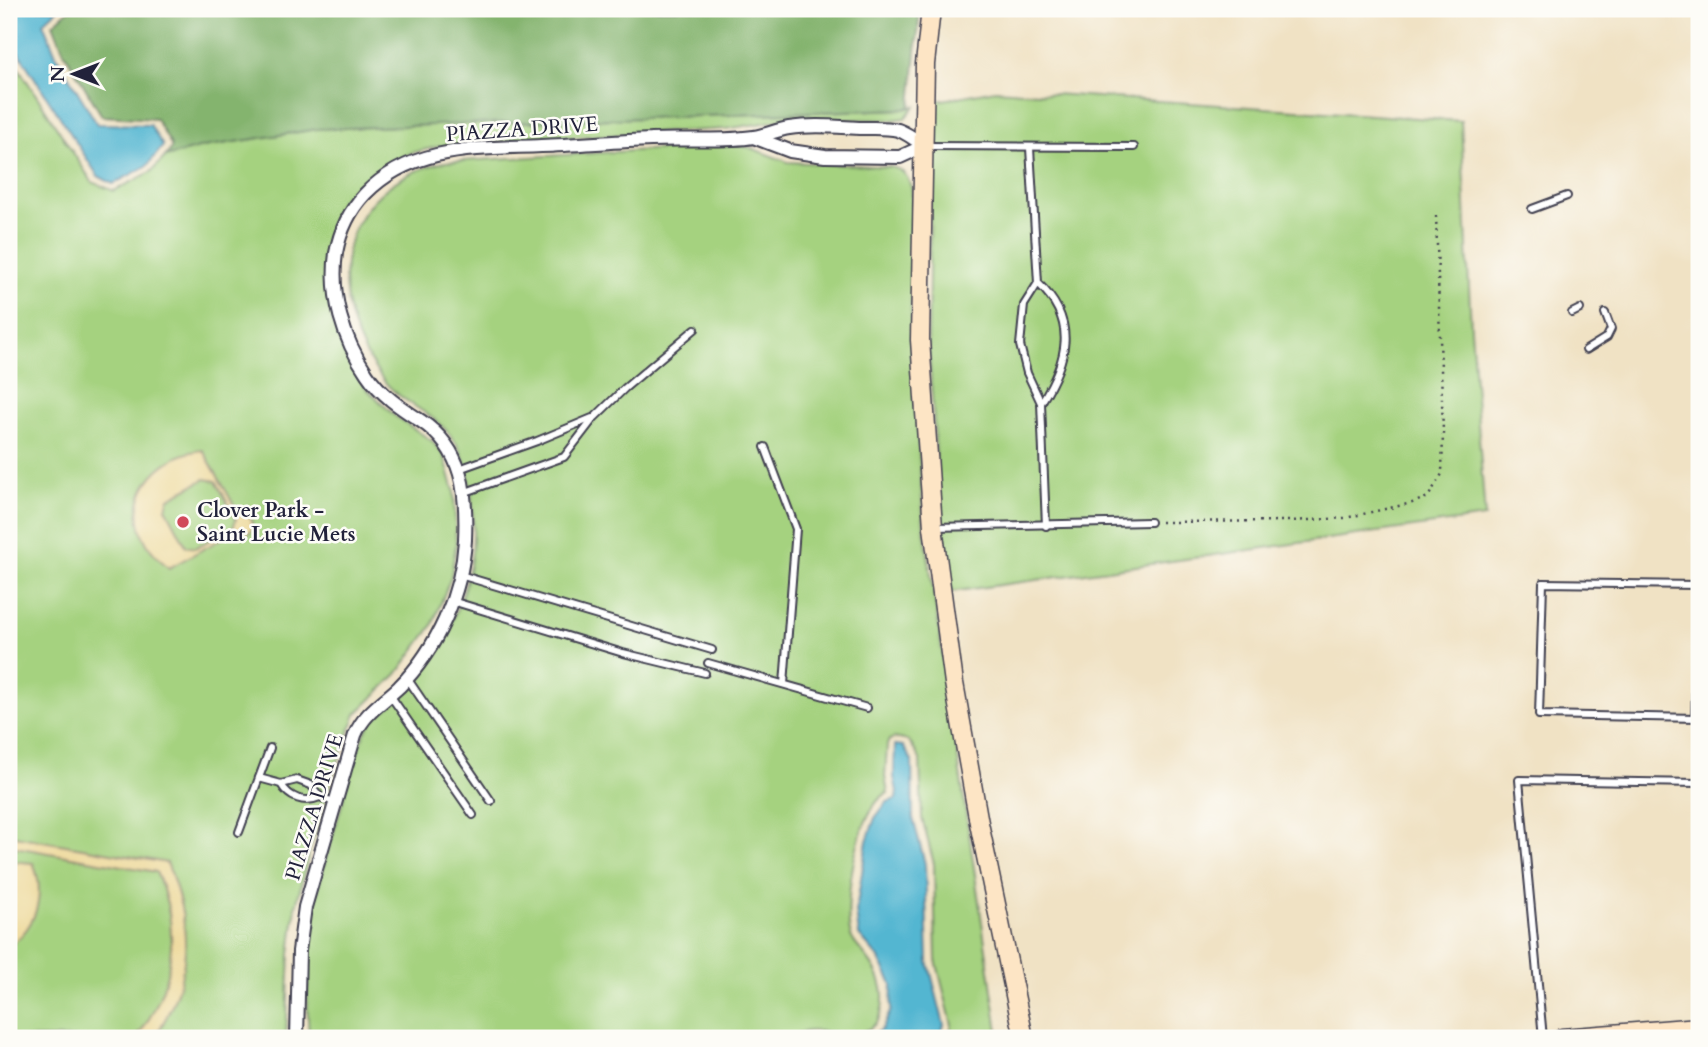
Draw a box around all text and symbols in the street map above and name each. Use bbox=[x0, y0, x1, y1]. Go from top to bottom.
north arrow bbox=[38, 38, 108, 108]
text: N bbox=[45, 65, 71, 82]
street label: PIAZZA DRIVE bbox=[445, 110, 599, 149]
place label: Clover Park - Saint Lucie Mets bbox=[197, 496, 356, 549]
marker: Clover Park - Saint Lucie Mets bbox=[175, 514, 191, 530]
street label: PIAZZA DRIVE bbox=[278, 730, 351, 884]

